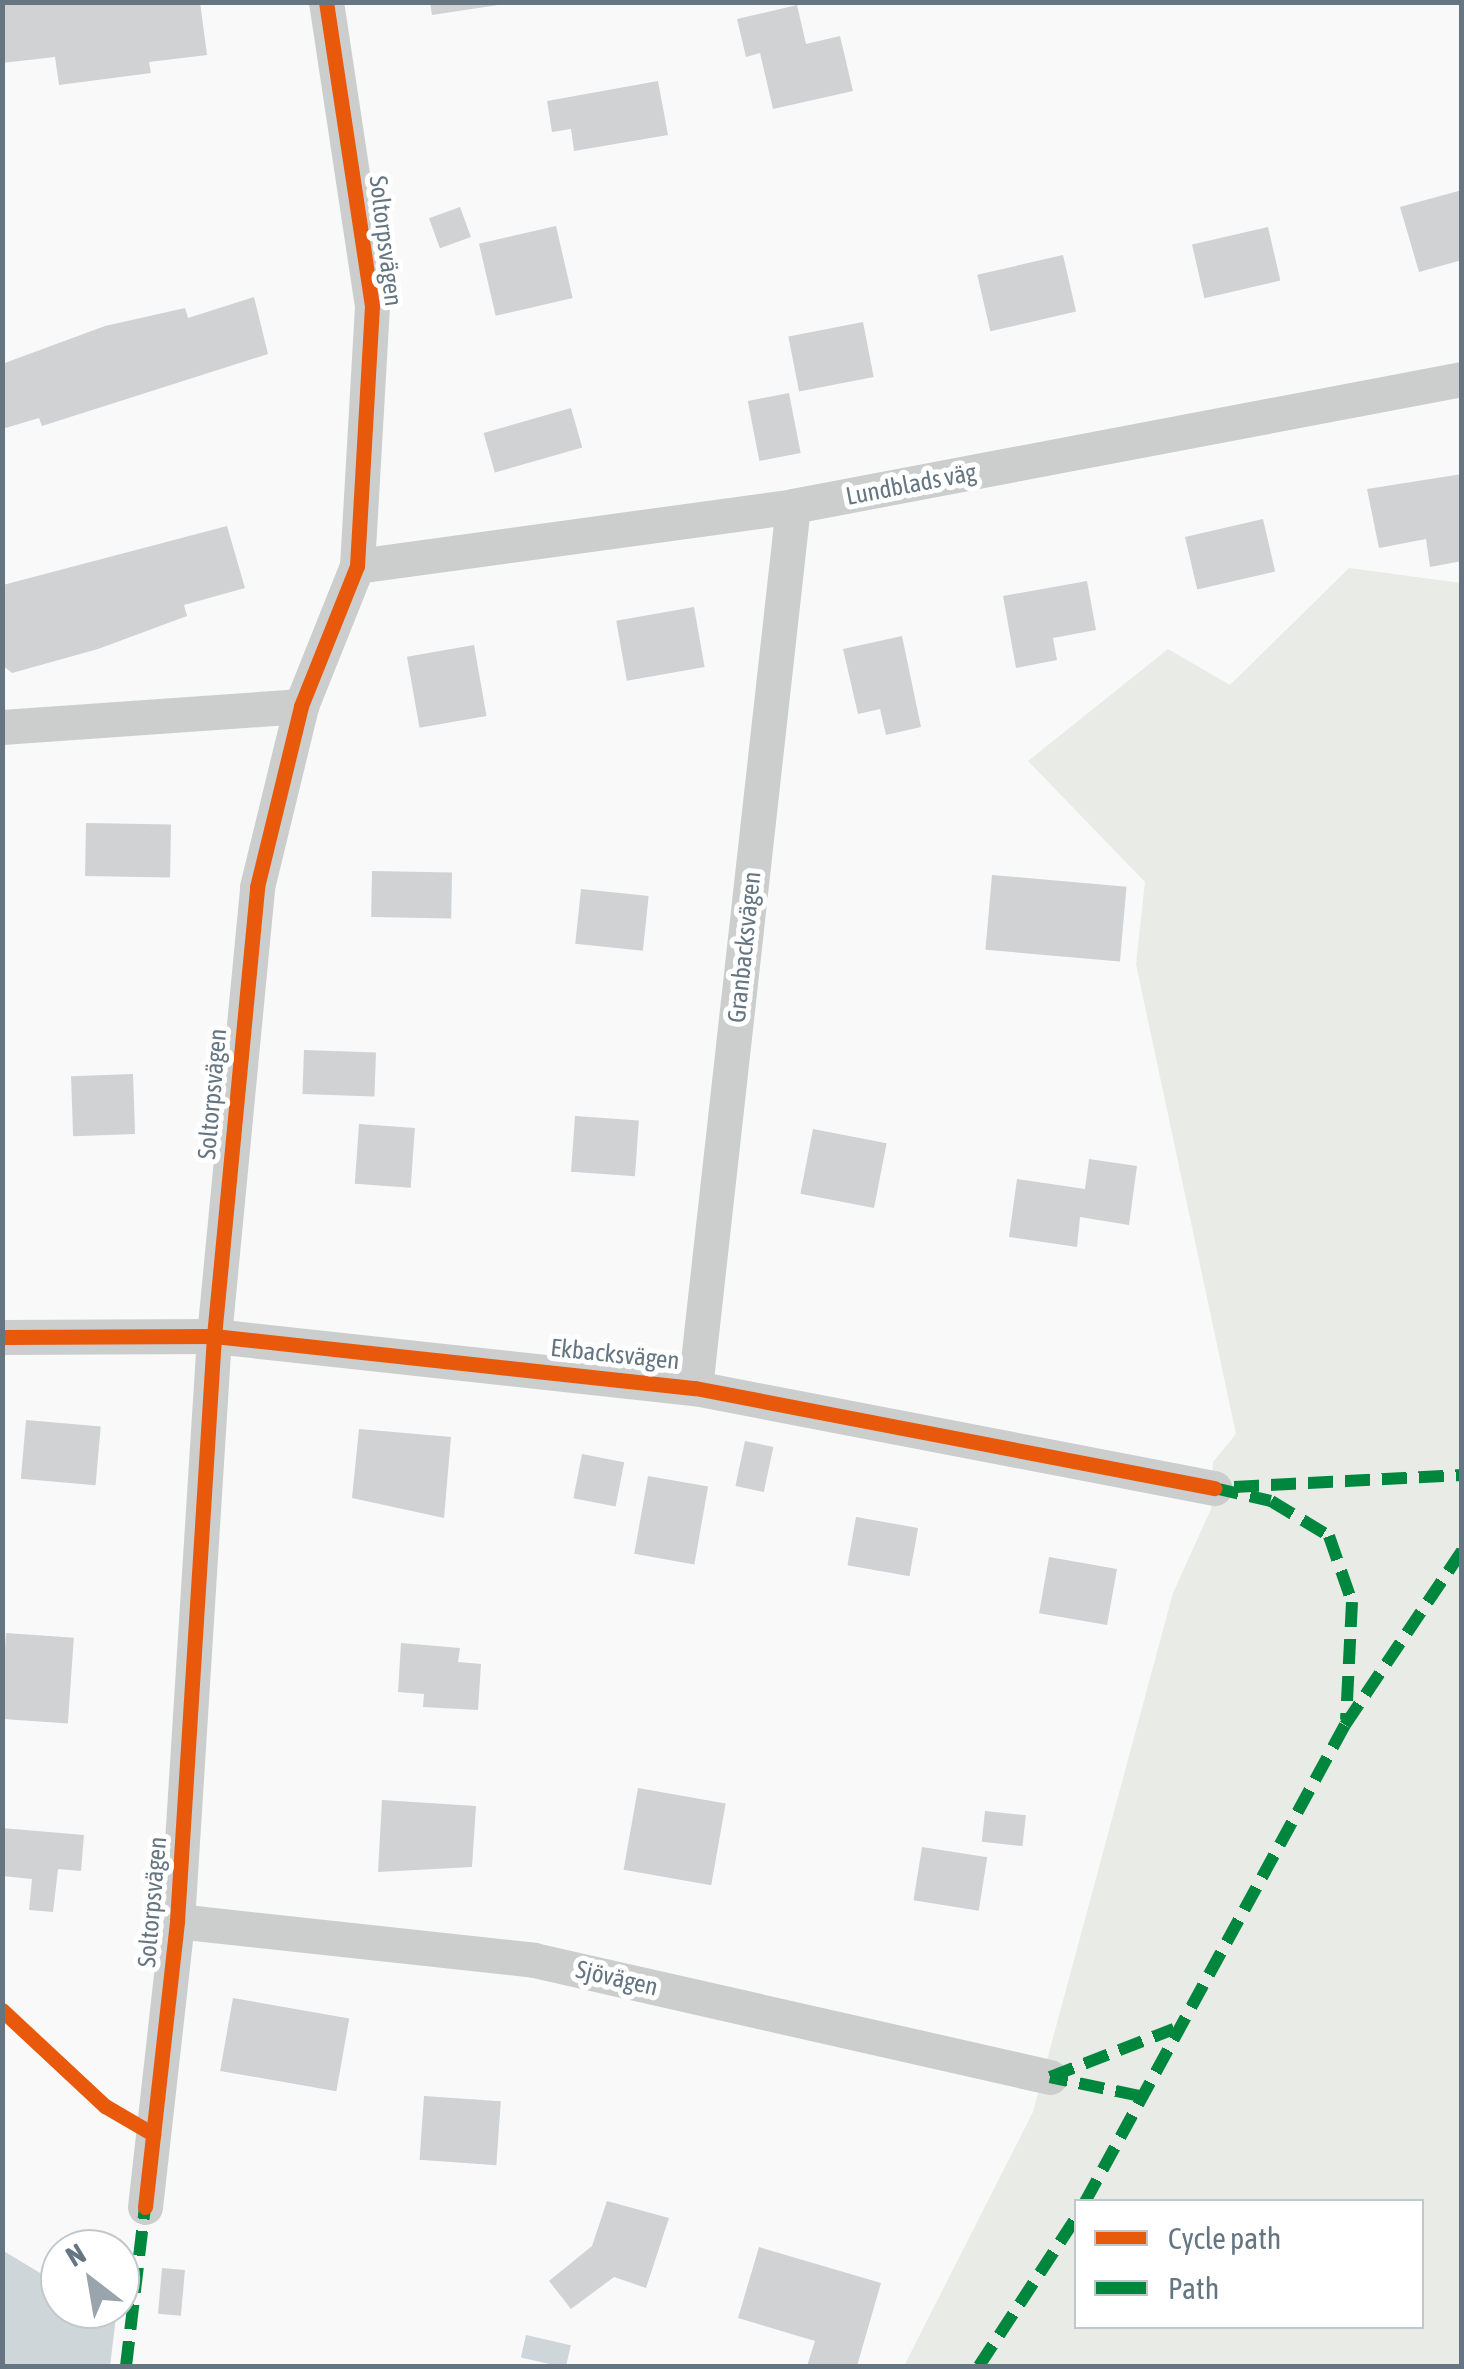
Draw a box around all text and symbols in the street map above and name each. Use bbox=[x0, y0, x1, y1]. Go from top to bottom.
street label: Soltorpsvägen bbox=[363, 174, 409, 308]
street label: Lundblads väg bbox=[843, 457, 979, 511]
street label: Granbacksvägen bbox=[721, 870, 767, 1024]
street label: Soltorpsvägen bbox=[191, 1027, 233, 1161]
street label: Ekbacksvägen bbox=[549, 1332, 681, 1376]
street label: Soltorpsvägen bbox=[131, 1835, 173, 1969]
street label: Sjövägen bbox=[573, 1954, 661, 2002]
legend bbox=[1074, 2199, 1424, 2329]
text: Cycle path bbox=[1168, 2221, 1281, 2255]
north arrow bbox=[40, 2229, 140, 2329]
text: N bbox=[60, 2237, 91, 2273]
text: Path bbox=[1168, 2271, 1219, 2305]

